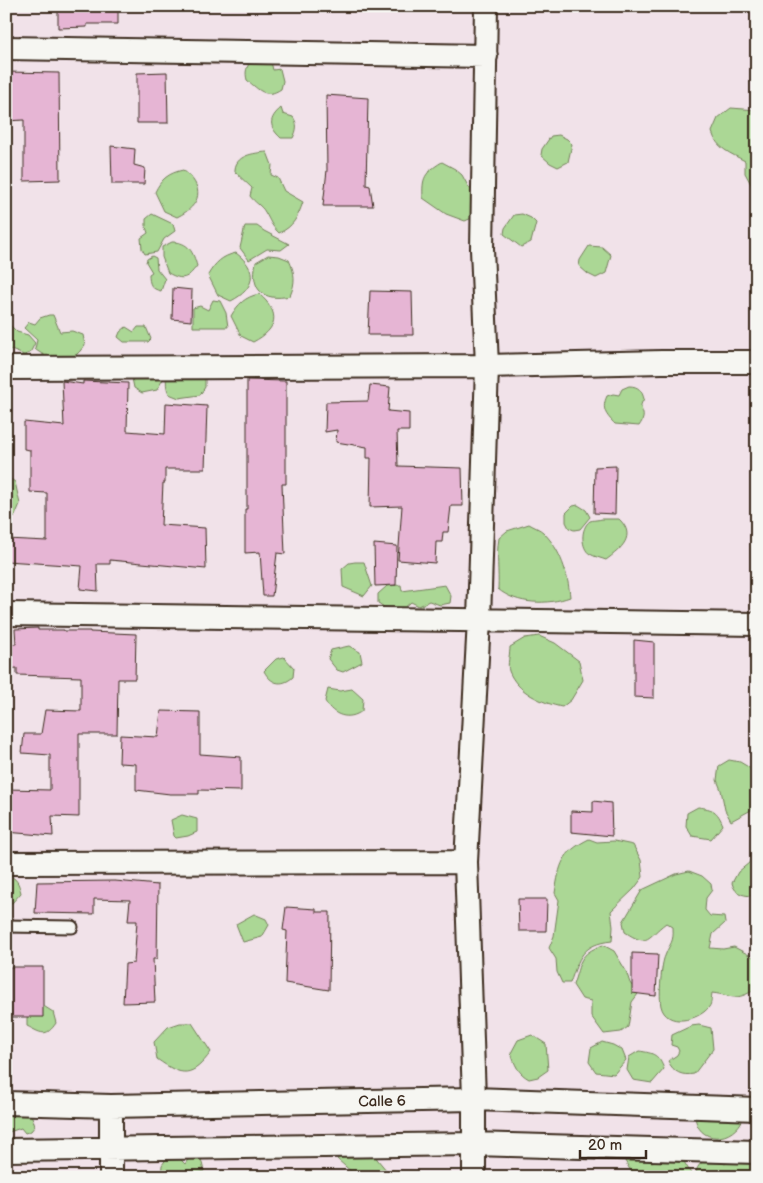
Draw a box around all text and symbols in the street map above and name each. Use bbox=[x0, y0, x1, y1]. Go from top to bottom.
street label: Calle 6 bbox=[358, 1092, 406, 1111]
scale bar bbox=[580, 1128, 647, 1160]
text: 20 m bbox=[588, 1136, 622, 1155]

